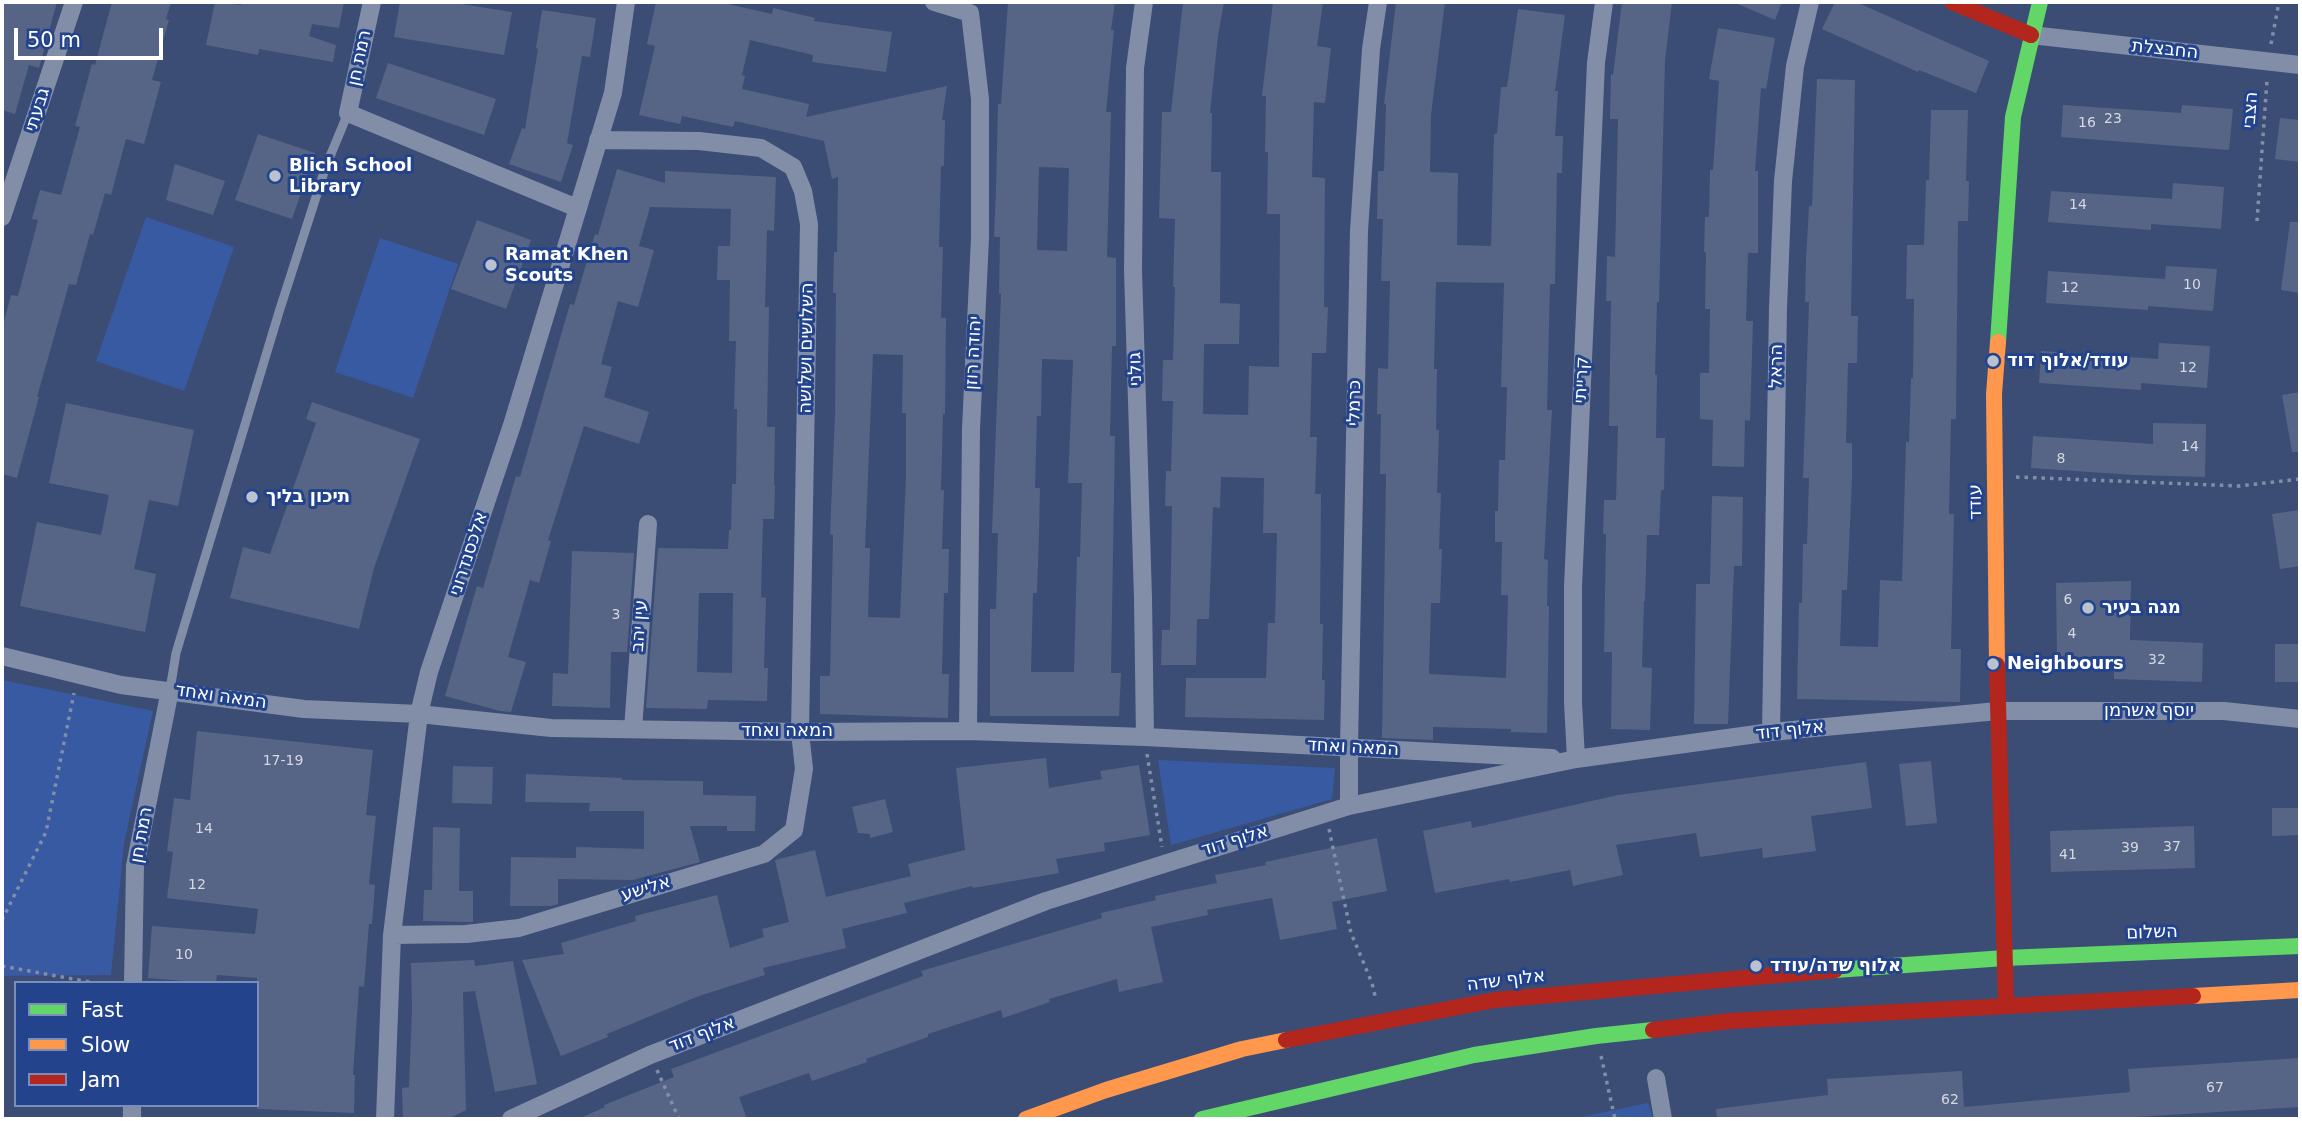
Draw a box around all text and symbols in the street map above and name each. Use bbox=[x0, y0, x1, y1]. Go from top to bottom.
scale bar bbox=[18, 14, 166, 58]
text: 50 m bbox=[27, 28, 81, 52]
street label: רמת חן bbox=[344, 28, 376, 88]
street label: החבצלת bbox=[2131, 36, 2199, 64]
street label: גבעתי bbox=[21, 85, 55, 135]
street label: הצבי bbox=[2239, 91, 2263, 129]
house number: 23 bbox=[2104, 111, 2122, 127]
house number: 16 bbox=[2078, 115, 2096, 131]
place label: Blich School Library bbox=[289, 155, 412, 198]
marker: Blich School Library bbox=[267, 168, 283, 184]
house number: 14 bbox=[2069, 197, 2087, 213]
place label: Ramat Khen Scouts bbox=[505, 244, 629, 286]
marker: Ramat Khen Scouts bbox=[483, 257, 499, 273]
house number: 10 bbox=[2183, 277, 2201, 293]
house number: 12 bbox=[2061, 280, 2079, 296]
street label: השלושים ושלושה bbox=[795, 282, 819, 414]
street label: יהודה רוזן bbox=[961, 315, 987, 391]
street label: הראל bbox=[1766, 344, 1788, 388]
place label: עודד/אלוף דוד bbox=[2007, 350, 2129, 372]
street label: גולני bbox=[1125, 352, 1147, 386]
marker: עודד/אלוף דוד bbox=[1985, 353, 2001, 369]
street label: קרייתי bbox=[1570, 356, 1594, 404]
house number: 12 bbox=[2179, 360, 2197, 376]
street label: כרמלי bbox=[1344, 380, 1366, 426]
house number: 14 bbox=[2181, 439, 2199, 455]
house number: 8 bbox=[2057, 451, 2065, 467]
street label: עודד bbox=[1965, 484, 1987, 520]
place label: תיכון בליך bbox=[266, 486, 350, 508]
marker: תיכון בליך bbox=[244, 489, 260, 505]
street label: אלכסנדרוני bbox=[445, 509, 493, 599]
house number: 6 bbox=[2064, 592, 2072, 608]
place label: מגה בעיר bbox=[2102, 597, 2181, 619]
street label: עין יהב bbox=[627, 599, 653, 653]
marker: מגה בעיר bbox=[2080, 600, 2096, 616]
house number: 3 bbox=[612, 607, 620, 623]
house number: 4 bbox=[2068, 626, 2076, 642]
house number: 32 bbox=[2148, 652, 2166, 668]
place label: Neighbours bbox=[2007, 653, 2124, 675]
marker: Neighbours bbox=[1985, 656, 2001, 672]
street label: המאה ואחד bbox=[174, 680, 268, 714]
street label: יוסף אשרמן bbox=[2104, 700, 2194, 722]
street label: אלוף דוד bbox=[1755, 717, 1825, 745]
street label: המאה ואחד bbox=[741, 720, 833, 742]
street label: המאה ואחד bbox=[1306, 735, 1400, 761]
house number: 17-19 bbox=[263, 753, 303, 769]
street label: רמת חן bbox=[126, 805, 158, 865]
house number: 14 bbox=[195, 821, 213, 837]
street label: אלוף דוד bbox=[1199, 821, 1271, 861]
house number: 37 bbox=[2163, 839, 2181, 855]
house number: 39 bbox=[2121, 840, 2139, 856]
house number: 41 bbox=[2059, 847, 2077, 863]
street label: אלישע bbox=[619, 871, 673, 907]
house number: 12 bbox=[188, 877, 206, 893]
street label: השלום bbox=[2126, 921, 2178, 945]
house number: 10 bbox=[175, 947, 193, 963]
place label: אלוף שדה/עודד bbox=[1770, 955, 1901, 977]
marker: אלוף שדה/עודד bbox=[1748, 958, 1764, 974]
street label: אלוף שדה bbox=[1466, 965, 1546, 997]
legend bbox=[14, 981, 259, 1107]
text: Fast bbox=[81, 998, 123, 1022]
street label: אלוף דוד bbox=[666, 1013, 738, 1057]
text: Slow bbox=[81, 1033, 130, 1057]
text: Jam bbox=[81, 1068, 121, 1092]
house number: 67 bbox=[2206, 1080, 2224, 1096]
house number: 62 bbox=[1941, 1092, 1959, 1108]

